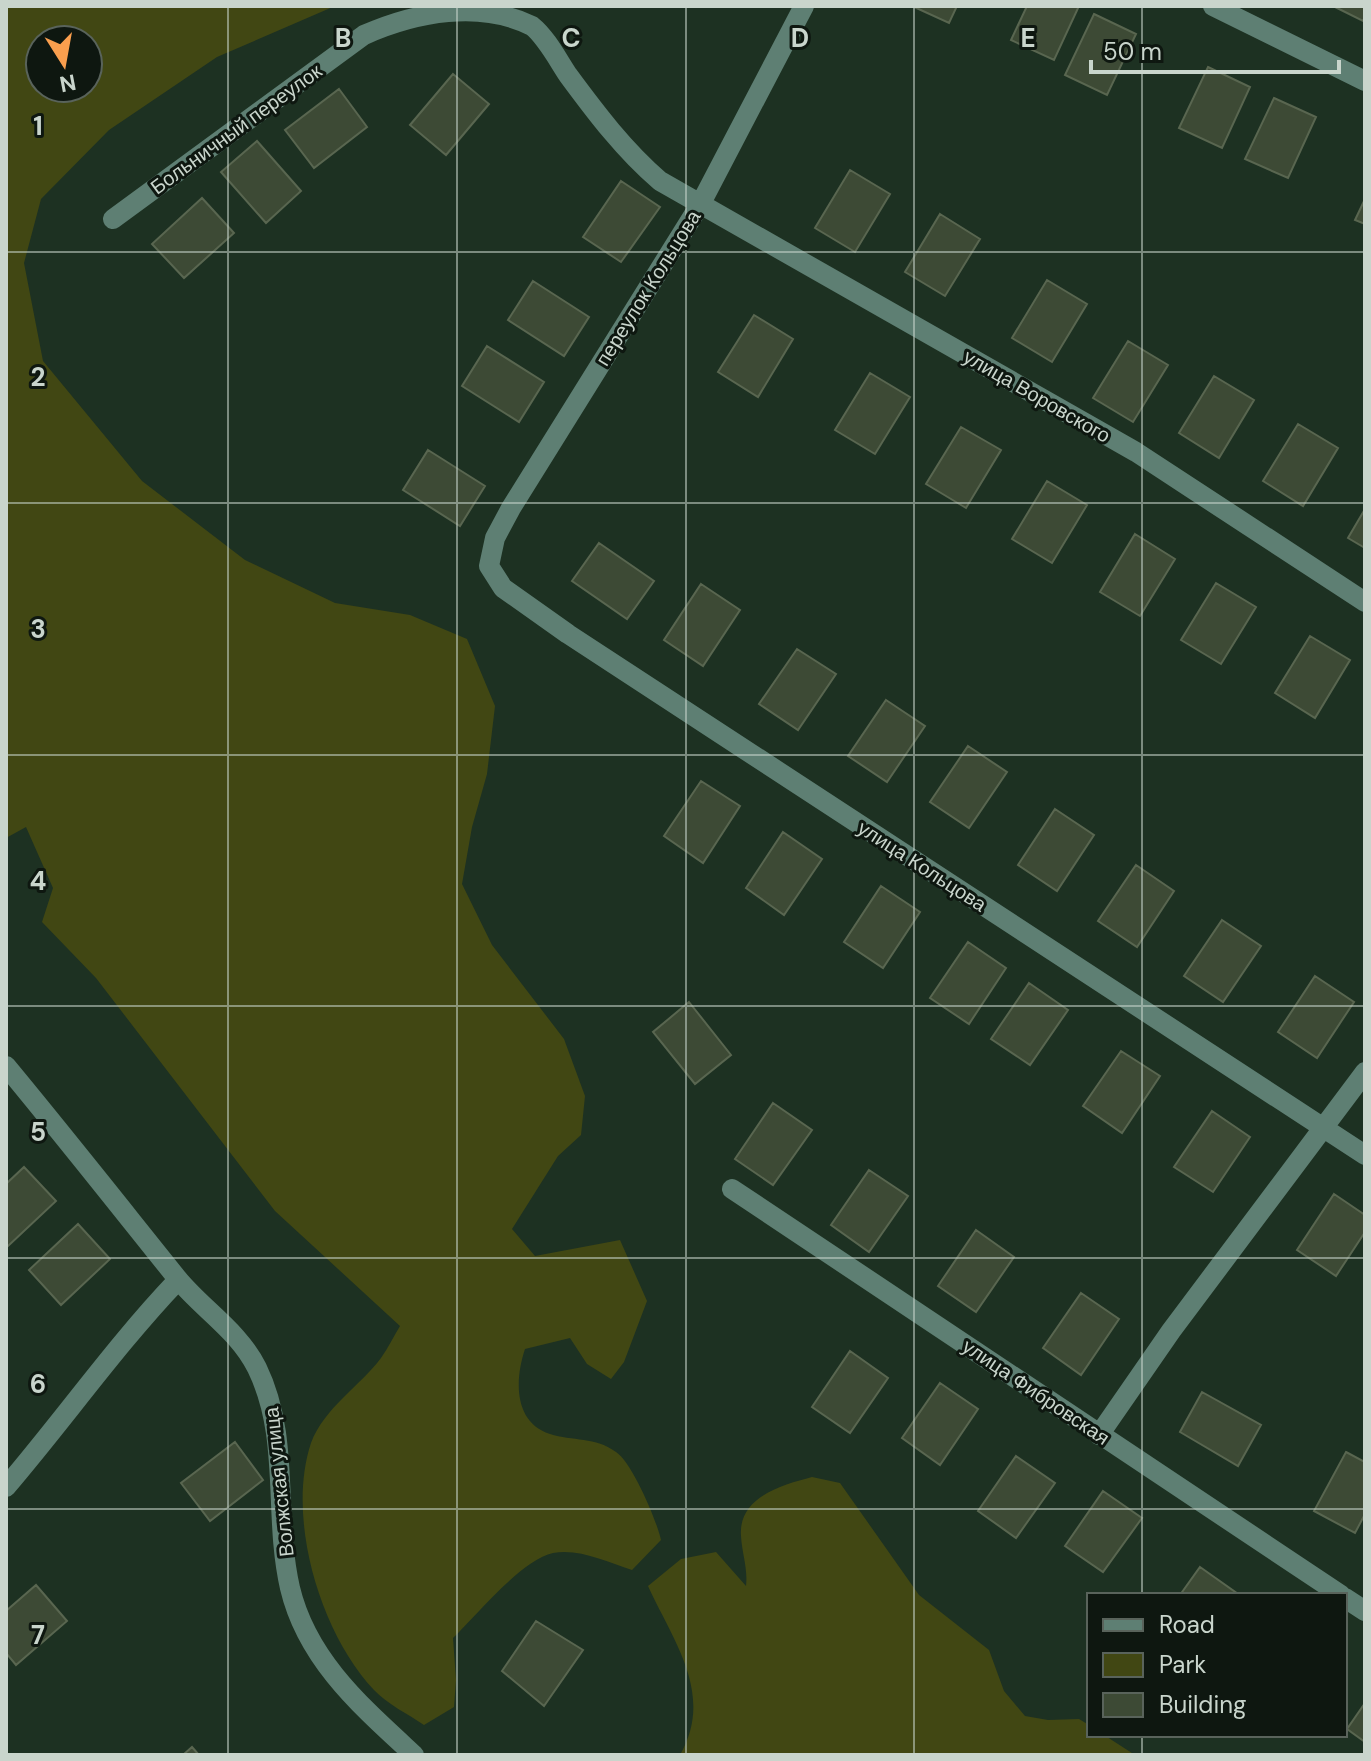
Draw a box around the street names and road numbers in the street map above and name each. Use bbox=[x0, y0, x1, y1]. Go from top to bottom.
street label: Больничный переулок bbox=[145, 58, 327, 200]
street label: переулок Кольцова bbox=[590, 205, 707, 371]
street label: улица Воровского bbox=[959, 343, 1115, 449]
street label: улица Кольцова bbox=[853, 815, 992, 918]
street label: улица Фибровская bbox=[957, 1333, 1115, 1451]
street label: Волжская улица bbox=[258, 1405, 300, 1558]

